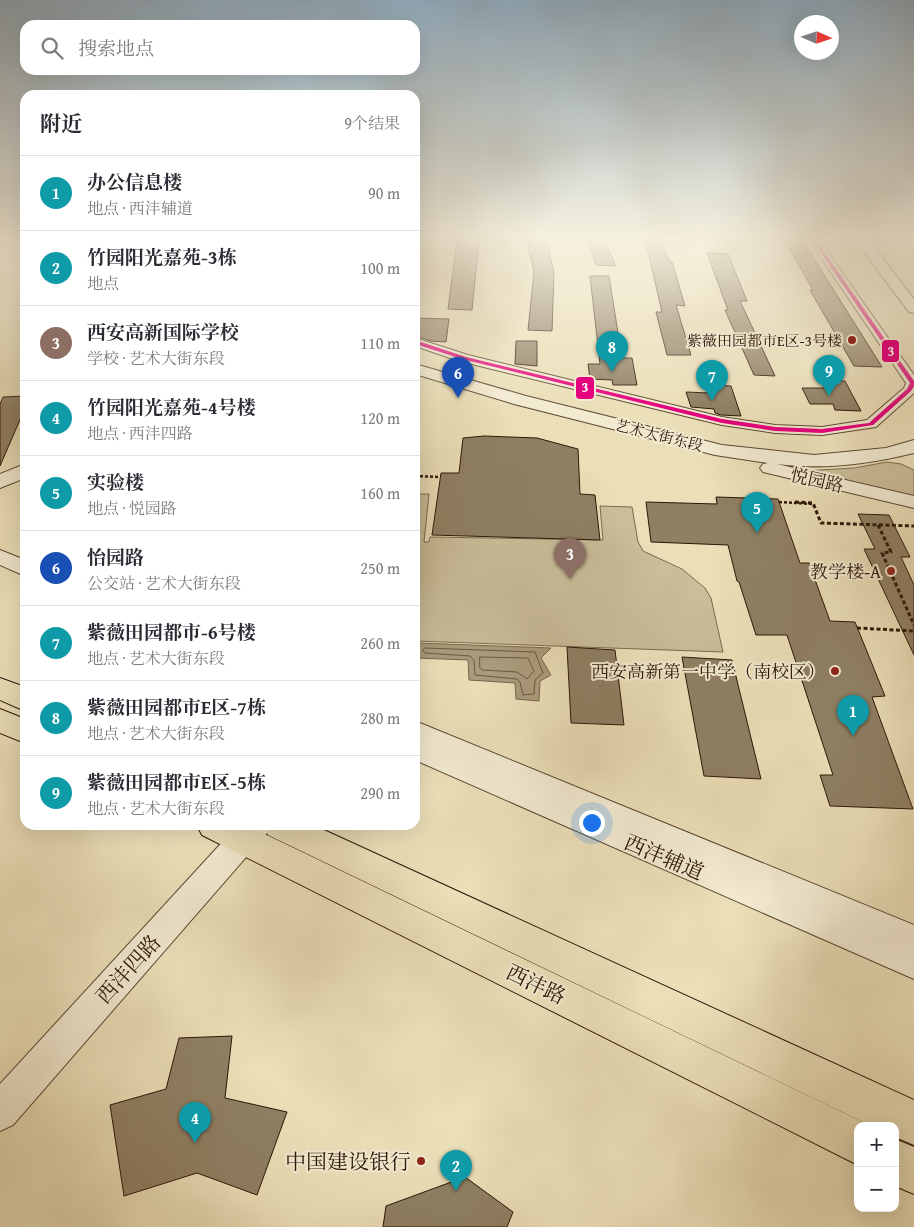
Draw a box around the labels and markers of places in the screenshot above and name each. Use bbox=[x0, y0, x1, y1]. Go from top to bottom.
place label: 紫薇田园都市E区-3号楼 bbox=[687, 330, 842, 351]
pin: 8 bbox=[596, 331, 628, 372]
marker: 紫薇田园都市E区-3号楼 bbox=[846, 334, 858, 346]
pin: 9 bbox=[813, 355, 845, 396]
pin: 6 bbox=[442, 357, 474, 398]
pin: 7 bbox=[696, 360, 728, 401]
pin: 5 bbox=[741, 492, 773, 533]
pin: 3 bbox=[554, 538, 586, 579]
place label: 教学楼-A bbox=[810, 558, 881, 585]
marker: 教学楼-A bbox=[885, 565, 897, 577]
place label: 西安高新第一中学（南校区） bbox=[591, 658, 825, 685]
marker: 西安高新第一中学（南校区） bbox=[829, 665, 841, 677]
pin: 1 bbox=[837, 695, 869, 736]
pin: 4 bbox=[179, 1102, 211, 1143]
place label: 中国建设银行 bbox=[285, 1146, 411, 1177]
pin: 2 bbox=[440, 1150, 472, 1191]
marker: 中国建设银行 bbox=[415, 1155, 427, 1167]

